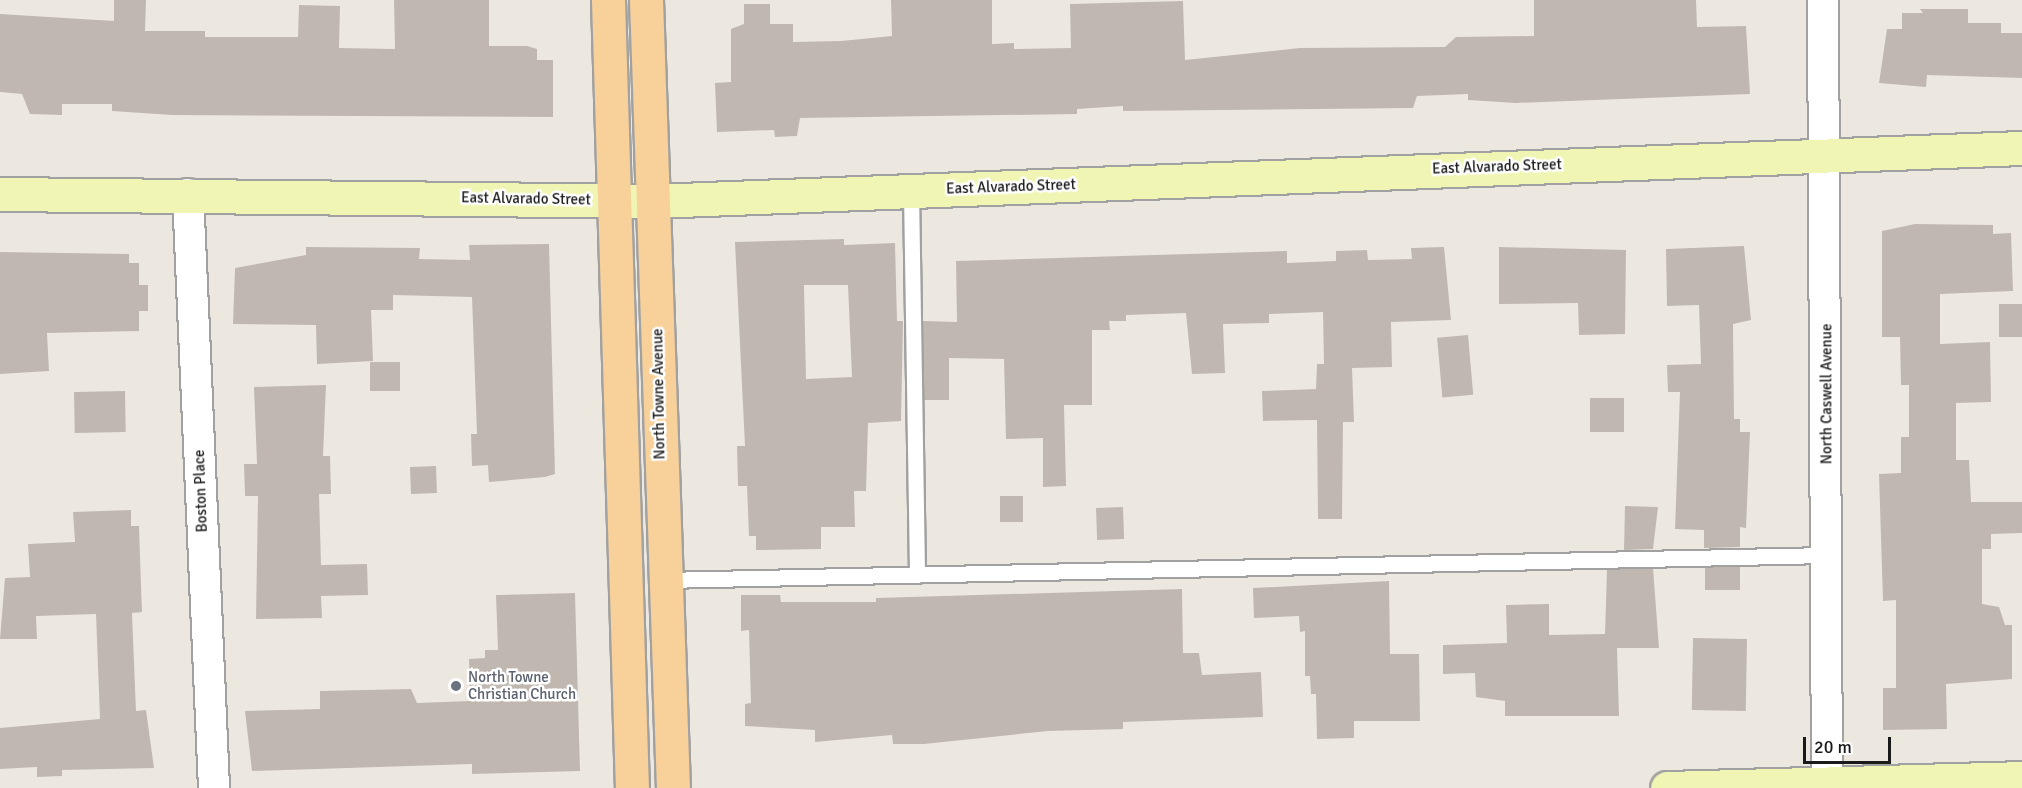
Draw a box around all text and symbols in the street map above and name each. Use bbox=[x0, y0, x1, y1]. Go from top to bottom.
street label: East Alvarado Street bbox=[1432, 156, 1562, 178]
street label: East Alvarado Street bbox=[946, 176, 1076, 198]
street label: East Alvarado Street bbox=[461, 189, 591, 209]
street label: North Caswell Avenue bbox=[1818, 324, 1836, 464]
street label: North Towne Avenue bbox=[649, 328, 669, 460]
street label: Boston Place bbox=[191, 449, 211, 533]
place label: North Towne Christian Church bbox=[468, 668, 576, 703]
marker: North Towne Christian Church bbox=[449, 679, 463, 693]
scale bar bbox=[1806, 725, 1894, 763]
text: 20 m bbox=[1814, 736, 1852, 758]

